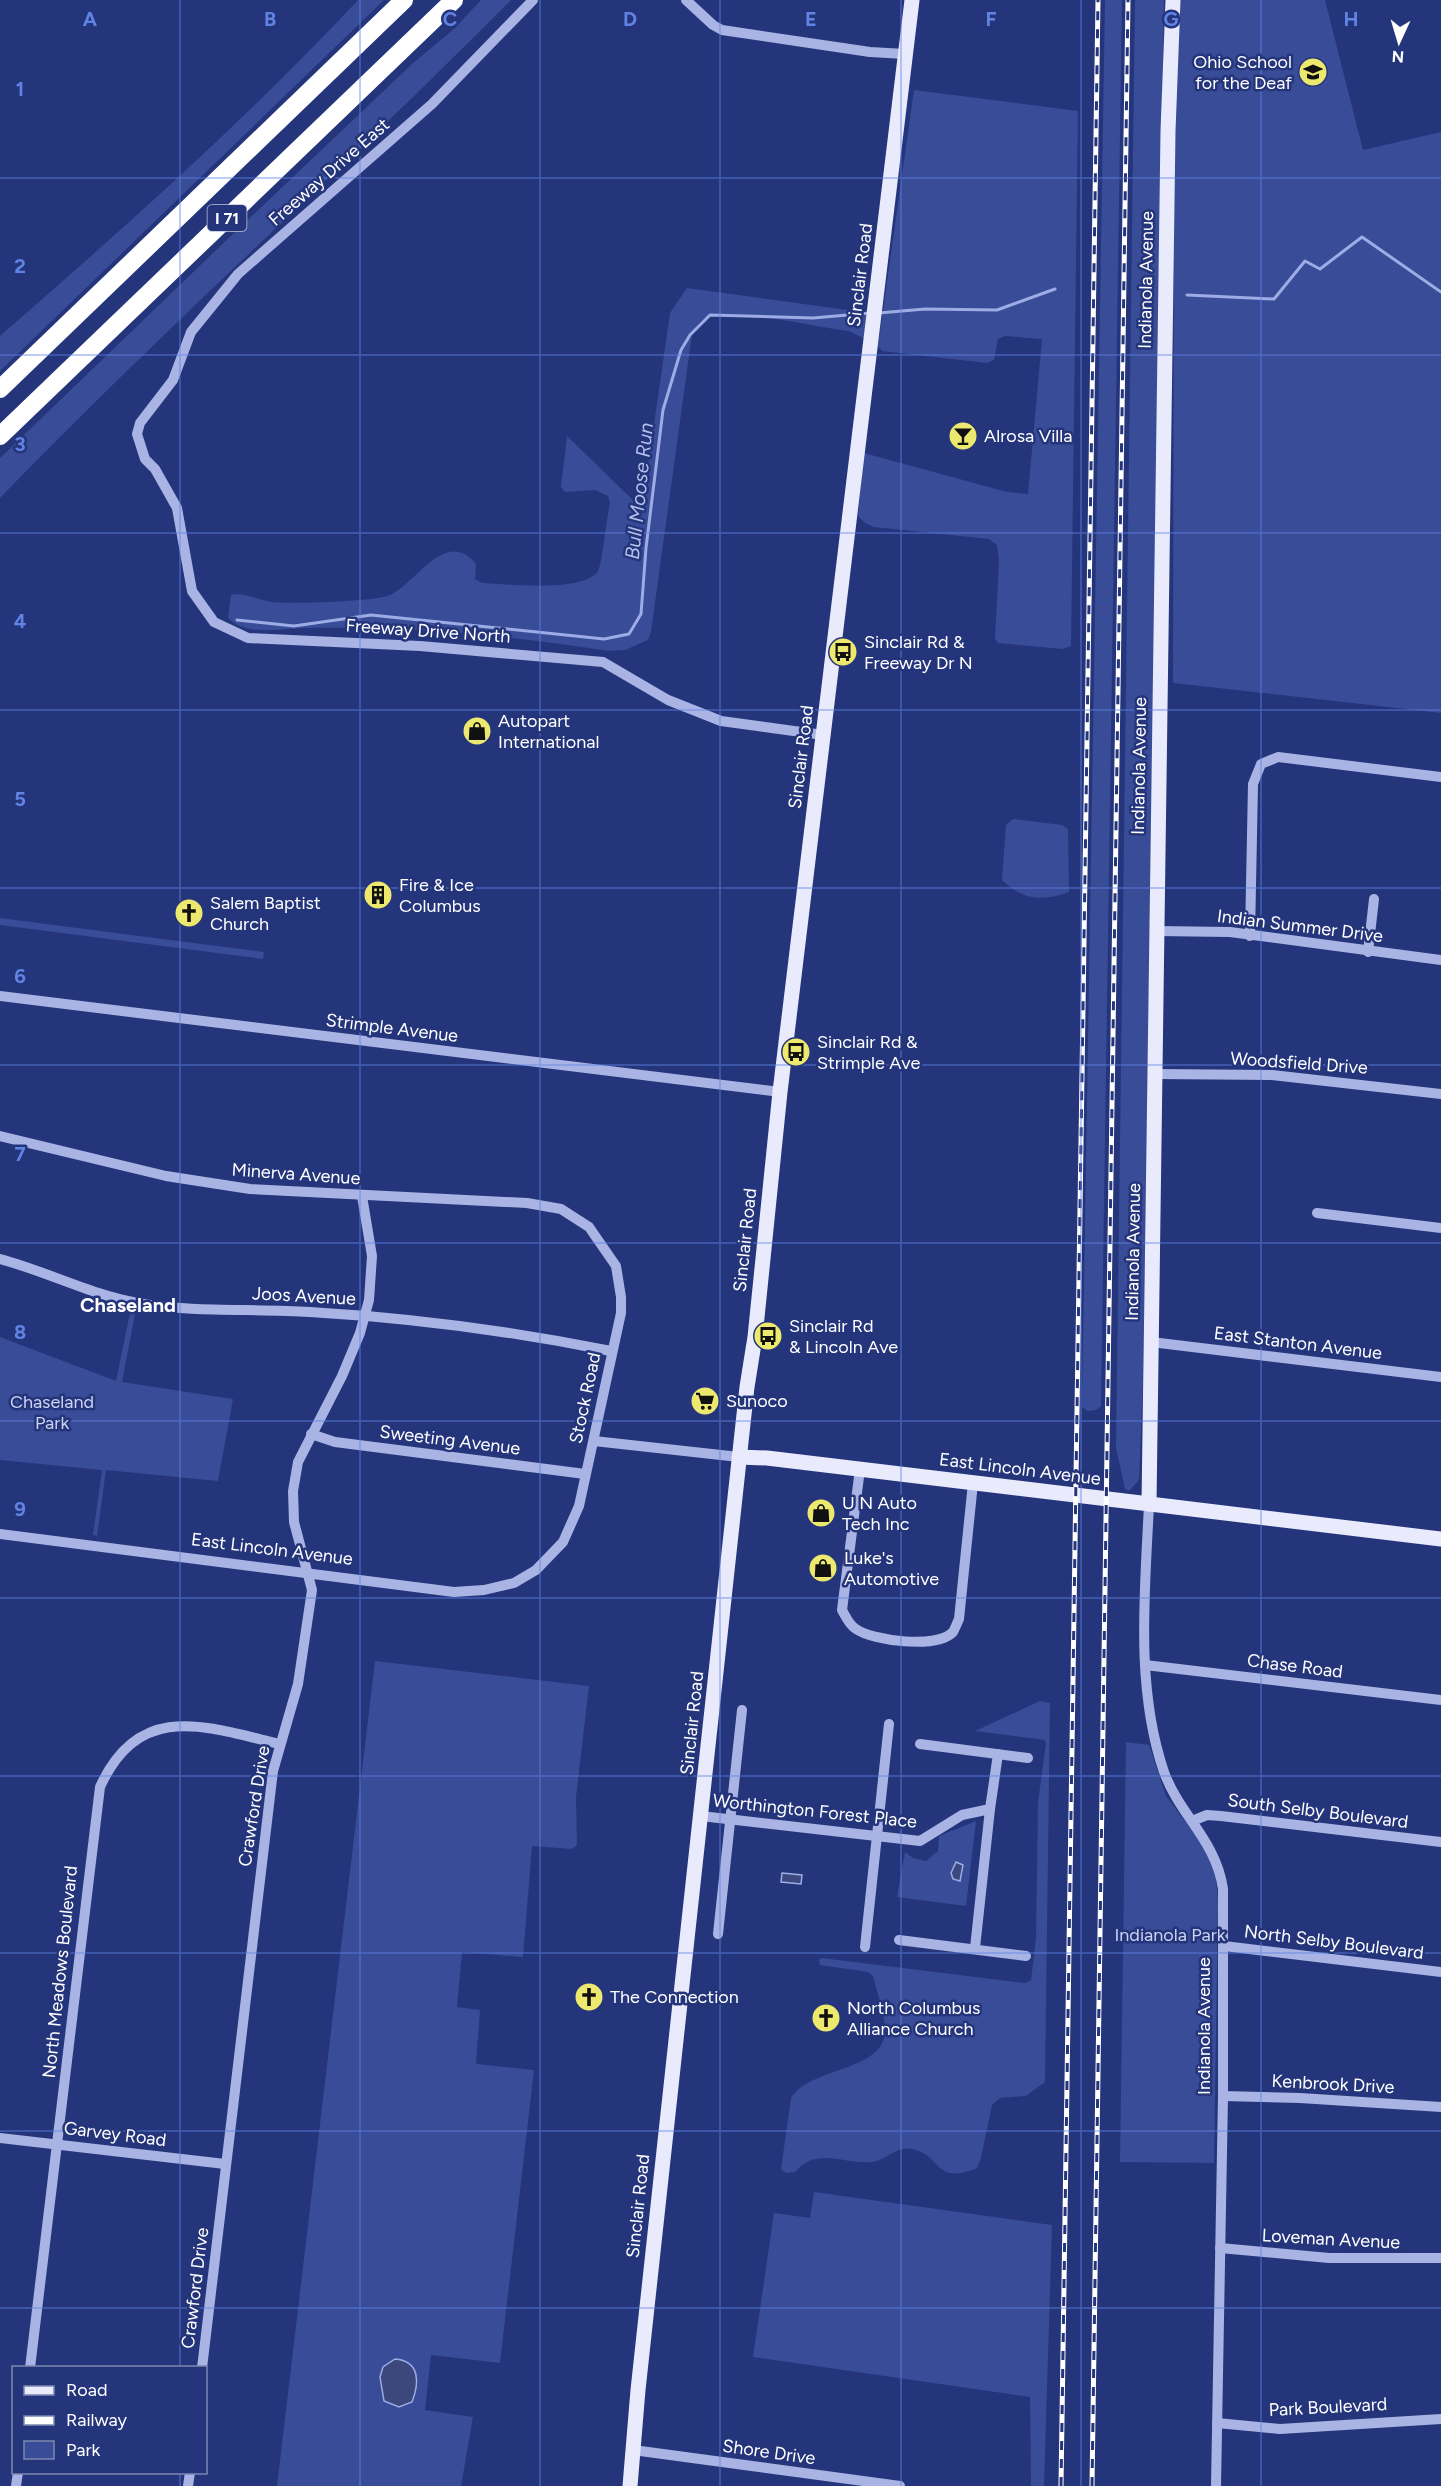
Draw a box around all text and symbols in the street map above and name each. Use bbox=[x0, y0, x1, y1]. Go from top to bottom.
text: A bbox=[83, 7, 98, 31]
text: B bbox=[264, 7, 276, 31]
text: C bbox=[443, 7, 457, 31]
text: D bbox=[623, 7, 637, 31]
text: E bbox=[805, 7, 817, 31]
text: F bbox=[985, 7, 997, 31]
text: G bbox=[1164, 7, 1179, 31]
text: H bbox=[1344, 7, 1359, 31]
north arrow bbox=[1369, 12, 1429, 72]
text: N bbox=[1391, 47, 1405, 66]
place label: Ohio School for the Deaf bbox=[1193, 51, 1292, 94]
school or university icon: Ohio School for the Deaf bbox=[1297, 56, 1329, 88]
text: 1 bbox=[16, 77, 24, 101]
street label: Freeway Drive East bbox=[264, 113, 394, 231]
road number: I 71 bbox=[208, 205, 246, 231]
street label: Indianola Avenue bbox=[1134, 211, 1158, 349]
street label: Sinclair Road bbox=[843, 222, 877, 328]
text: 2 bbox=[14, 254, 26, 278]
bar icon: Alrosa Villa bbox=[947, 420, 979, 452]
water label: Bull Moose Run bbox=[620, 421, 658, 561]
place label: Alrosa Villa bbox=[984, 425, 1072, 447]
text: 3 bbox=[14, 432, 26, 456]
text: 4 bbox=[14, 609, 27, 633]
street label: Freeway Drive North bbox=[345, 614, 511, 648]
place label: Sinclair Rd & Freeway Dr N bbox=[864, 631, 973, 674]
bus stop icon: Sinclair Rd & Freeway Dr N bbox=[827, 636, 859, 668]
street label: Indianola Avenue bbox=[1127, 697, 1151, 835]
street label: Sinclair Road bbox=[784, 704, 818, 810]
place label: Autopart International bbox=[498, 710, 599, 753]
shop icon: Autopart International bbox=[461, 715, 493, 747]
text: 5 bbox=[14, 787, 26, 811]
place label: Fire & Ice Columbus bbox=[399, 874, 481, 917]
building icon: Fire & Ice Columbus bbox=[362, 879, 394, 911]
place label: Salem Baptist Church bbox=[210, 892, 321, 935]
church icon: Salem Baptist Church bbox=[173, 897, 205, 929]
street label: Indian Summer Drive bbox=[1216, 905, 1384, 947]
text: 6 bbox=[14, 964, 26, 988]
street label: Strimple Avenue bbox=[325, 1009, 460, 1047]
place label: Sinclair Rd & Strimple Ave bbox=[817, 1031, 920, 1074]
bus stop icon: Sinclair Rd & Strimple Ave bbox=[780, 1036, 812, 1068]
street label: Woodsfield Drive bbox=[1230, 1047, 1369, 1079]
text: 7 bbox=[14, 1142, 26, 1166]
street label: Minerva Avenue bbox=[231, 1159, 361, 1189]
street label: Indianola Avenue bbox=[1121, 1183, 1145, 1321]
street label: Sinclair Road bbox=[729, 1187, 761, 1293]
street label: Joos Avenue bbox=[252, 1282, 357, 1310]
district label: Chaseland bbox=[80, 1293, 176, 1317]
place label: Sinclair Rd & Lincoln Ave bbox=[789, 1315, 898, 1358]
text: 8 bbox=[14, 1320, 26, 1344]
bus stop icon: Sinclair Rd & Lincoln Ave bbox=[752, 1320, 784, 1352]
street label: East Stanton Avenue bbox=[1213, 1322, 1383, 1364]
street label: Stock Road bbox=[565, 1350, 605, 1446]
supermarket icon: Sunoco bbox=[689, 1385, 721, 1417]
place label: Sunoco bbox=[726, 1390, 788, 1412]
park label: Chaseland Park bbox=[10, 1391, 94, 1434]
street label: Sweeting Avenue bbox=[378, 1420, 522, 1460]
street label: East Lincoln Avenue bbox=[938, 1448, 1102, 1490]
place label: U N Auto Tech Inc bbox=[842, 1492, 917, 1535]
text: 9 bbox=[14, 1497, 26, 1521]
shop icon: U N Auto Tech Inc bbox=[805, 1497, 837, 1529]
street label: East Lincoln Avenue bbox=[190, 1528, 354, 1570]
place label: Luke's Automotive bbox=[844, 1547, 939, 1590]
shop icon: Luke's Automotive bbox=[807, 1552, 839, 1584]
street label: Chase Road bbox=[1246, 1649, 1344, 1683]
street label: Sinclair Road bbox=[676, 1670, 708, 1776]
street label: Crawford Drive bbox=[234, 1744, 274, 1868]
street label: Worthington Forest Place bbox=[712, 1789, 918, 1833]
street label: South Selby Boulevard bbox=[1226, 1789, 1410, 1833]
street label: North Meadows Boulevard bbox=[38, 1865, 82, 2079]
street label: North Selby Boulevard bbox=[1243, 1920, 1425, 1964]
park label: Indianola Park bbox=[1114, 1924, 1226, 1946]
street label: Indianola Avenue bbox=[1193, 1957, 1215, 2095]
church icon: The Connection bbox=[573, 1981, 605, 2013]
place label: The Connection bbox=[610, 1986, 739, 2008]
place label: North Columbus Alliance Church bbox=[847, 1997, 980, 2040]
church icon: North Columbus Alliance Church bbox=[810, 2002, 842, 2034]
street label: Kenbrook Drive bbox=[1271, 2070, 1395, 2098]
street label: Garvey Road bbox=[63, 2117, 167, 2151]
street label: Sinclair Road bbox=[622, 2153, 654, 2259]
street label: Loveman Avenue bbox=[1261, 2224, 1401, 2254]
street label: Crawford Drive bbox=[177, 2226, 213, 2350]
legend bbox=[12, 2366, 207, 2474]
text: Road bbox=[66, 2379, 107, 2401]
street label: Park Boulevard bbox=[1268, 2393, 1388, 2421]
text: Railway bbox=[66, 2409, 128, 2431]
street label: Shore Drive bbox=[721, 2435, 817, 2469]
text: Park bbox=[66, 2439, 101, 2461]

